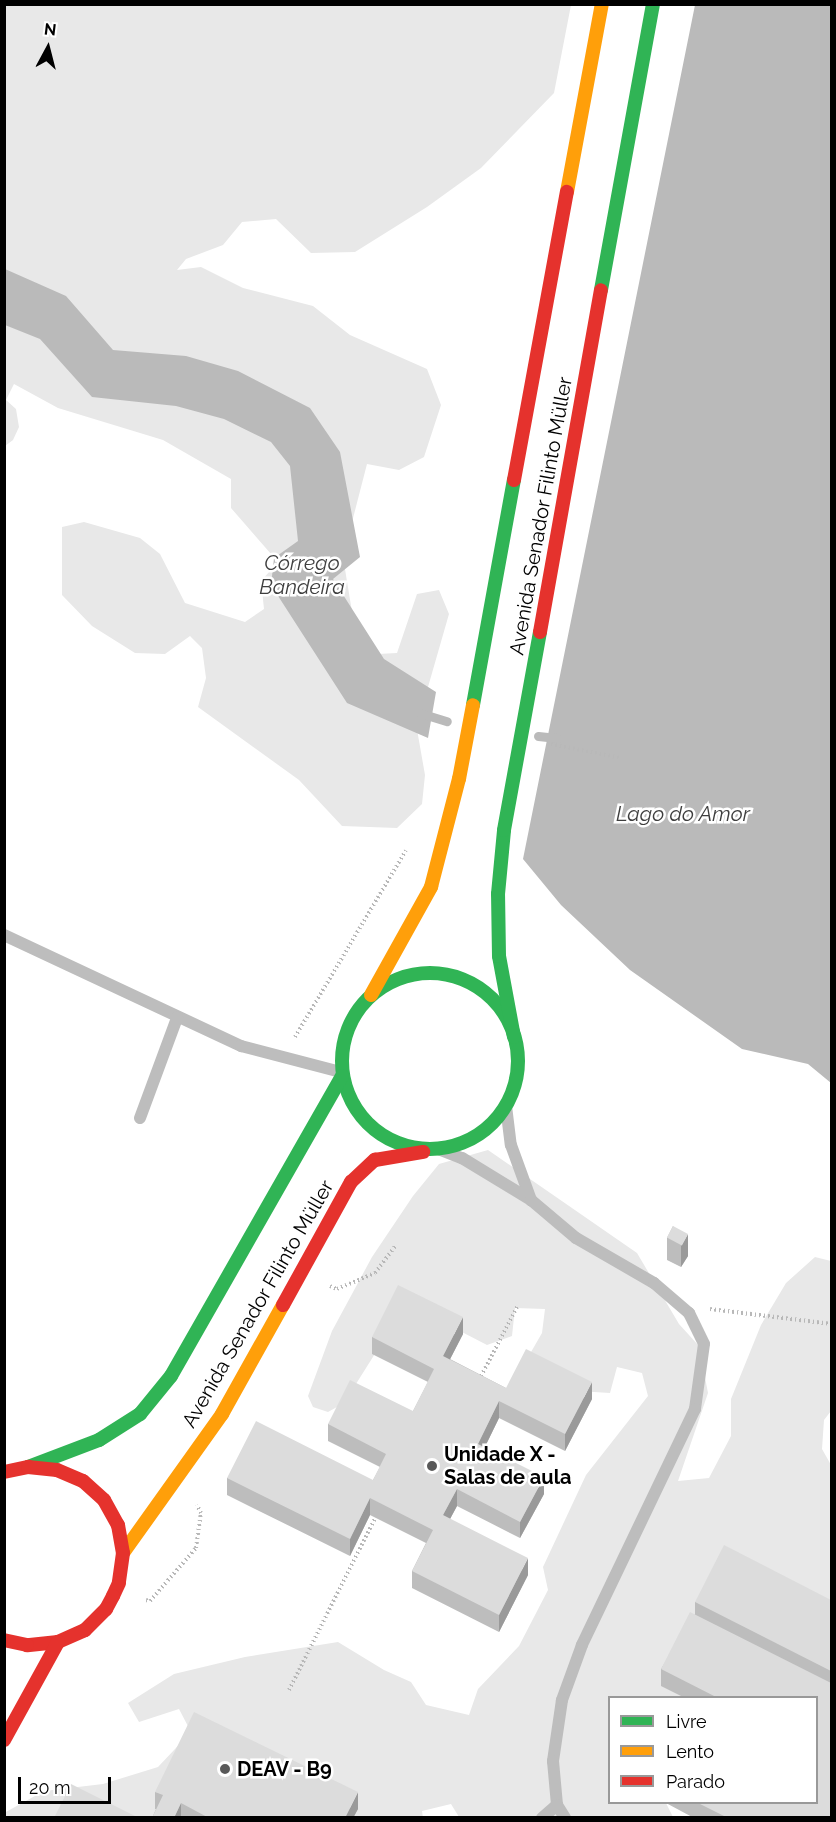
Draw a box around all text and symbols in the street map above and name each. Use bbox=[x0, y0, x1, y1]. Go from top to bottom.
north arrow bbox=[18, 18, 78, 78]
text: N bbox=[43, 19, 57, 40]
street label: Avenida Senador Filinto Müller bbox=[505, 375, 577, 657]
water label: Córrego Bandeira bbox=[259, 550, 345, 600]
water label: Lago do Amor bbox=[616, 801, 750, 827]
street label: Avenida Senador Filinto Müller bbox=[177, 1176, 339, 1432]
place label: Unidade X - Salas de aula bbox=[444, 1442, 572, 1489]
marker: Unidade X - Salas de aula bbox=[425, 1459, 439, 1473]
legend bbox=[608, 1696, 818, 1804]
text: Livre bbox=[666, 1711, 707, 1732]
text: Lento bbox=[666, 1741, 714, 1762]
place label: DEAV - B9 bbox=[237, 1757, 332, 1781]
marker: DEAV - B9 bbox=[218, 1762, 232, 1776]
scale bar bbox=[21, 1765, 114, 1803]
text: Parado bbox=[666, 1771, 725, 1792]
text: 20 m bbox=[29, 1777, 71, 1798]

